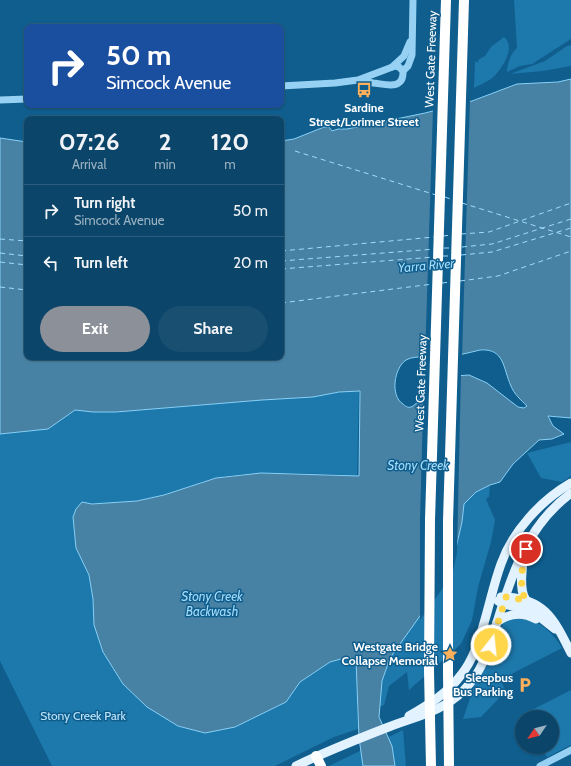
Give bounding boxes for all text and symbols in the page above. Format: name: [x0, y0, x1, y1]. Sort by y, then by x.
street label: West Gate Freeway: [421, 10, 440, 108]
text: 50 m: [106, 38, 171, 72]
icon: right: [40, 40, 92, 92]
text: Simcock Avenue: [106, 72, 231, 94]
bus stop icon: Sardine Street/Lorimer Street: [355, 81, 373, 99]
place label: Sardine Street/Lorimer Street: [309, 100, 419, 129]
text: 07:26: [59, 127, 120, 156]
text: 2: [159, 127, 171, 156]
text: 120: [211, 127, 249, 156]
text: Arrival: [72, 156, 106, 172]
text: min: [154, 156, 176, 172]
text: m: [224, 156, 236, 172]
text: Turn right: [74, 194, 135, 212]
icon: right: [40, 200, 62, 222]
text: 50 m: [233, 202, 268, 220]
text: Simcock Avenue: [74, 212, 165, 228]
icon: left: [40, 252, 62, 274]
text: Turn left: [74, 254, 128, 272]
text: 20 m: [233, 254, 268, 272]
water label: Yarra River: [397, 254, 456, 275]
button: Exit: [40, 306, 150, 352]
button: Share: [158, 306, 268, 352]
street label: West Gate Freeway: [411, 334, 430, 432]
water label: Stony Creek: [387, 457, 449, 473]
pin: [509, 532, 543, 566]
icon: arrive: [515, 538, 537, 560]
water label: Stony Creek Backwash: [181, 588, 243, 619]
position arrow: [470, 624, 512, 666]
place label: Westgate Bridge Collapse Memorial: [342, 639, 438, 668]
place icon: Westgate Bridge Collapse Memorial: [441, 645, 459, 663]
place label: Sleepbus Bus Parking: [453, 670, 513, 699]
parking icon: Sleepbus Bus Parking: [516, 676, 534, 694]
park label: Stony Creek Park: [40, 708, 126, 723]
north arrow: [515, 710, 559, 754]
map controls: [515, 710, 559, 754]

